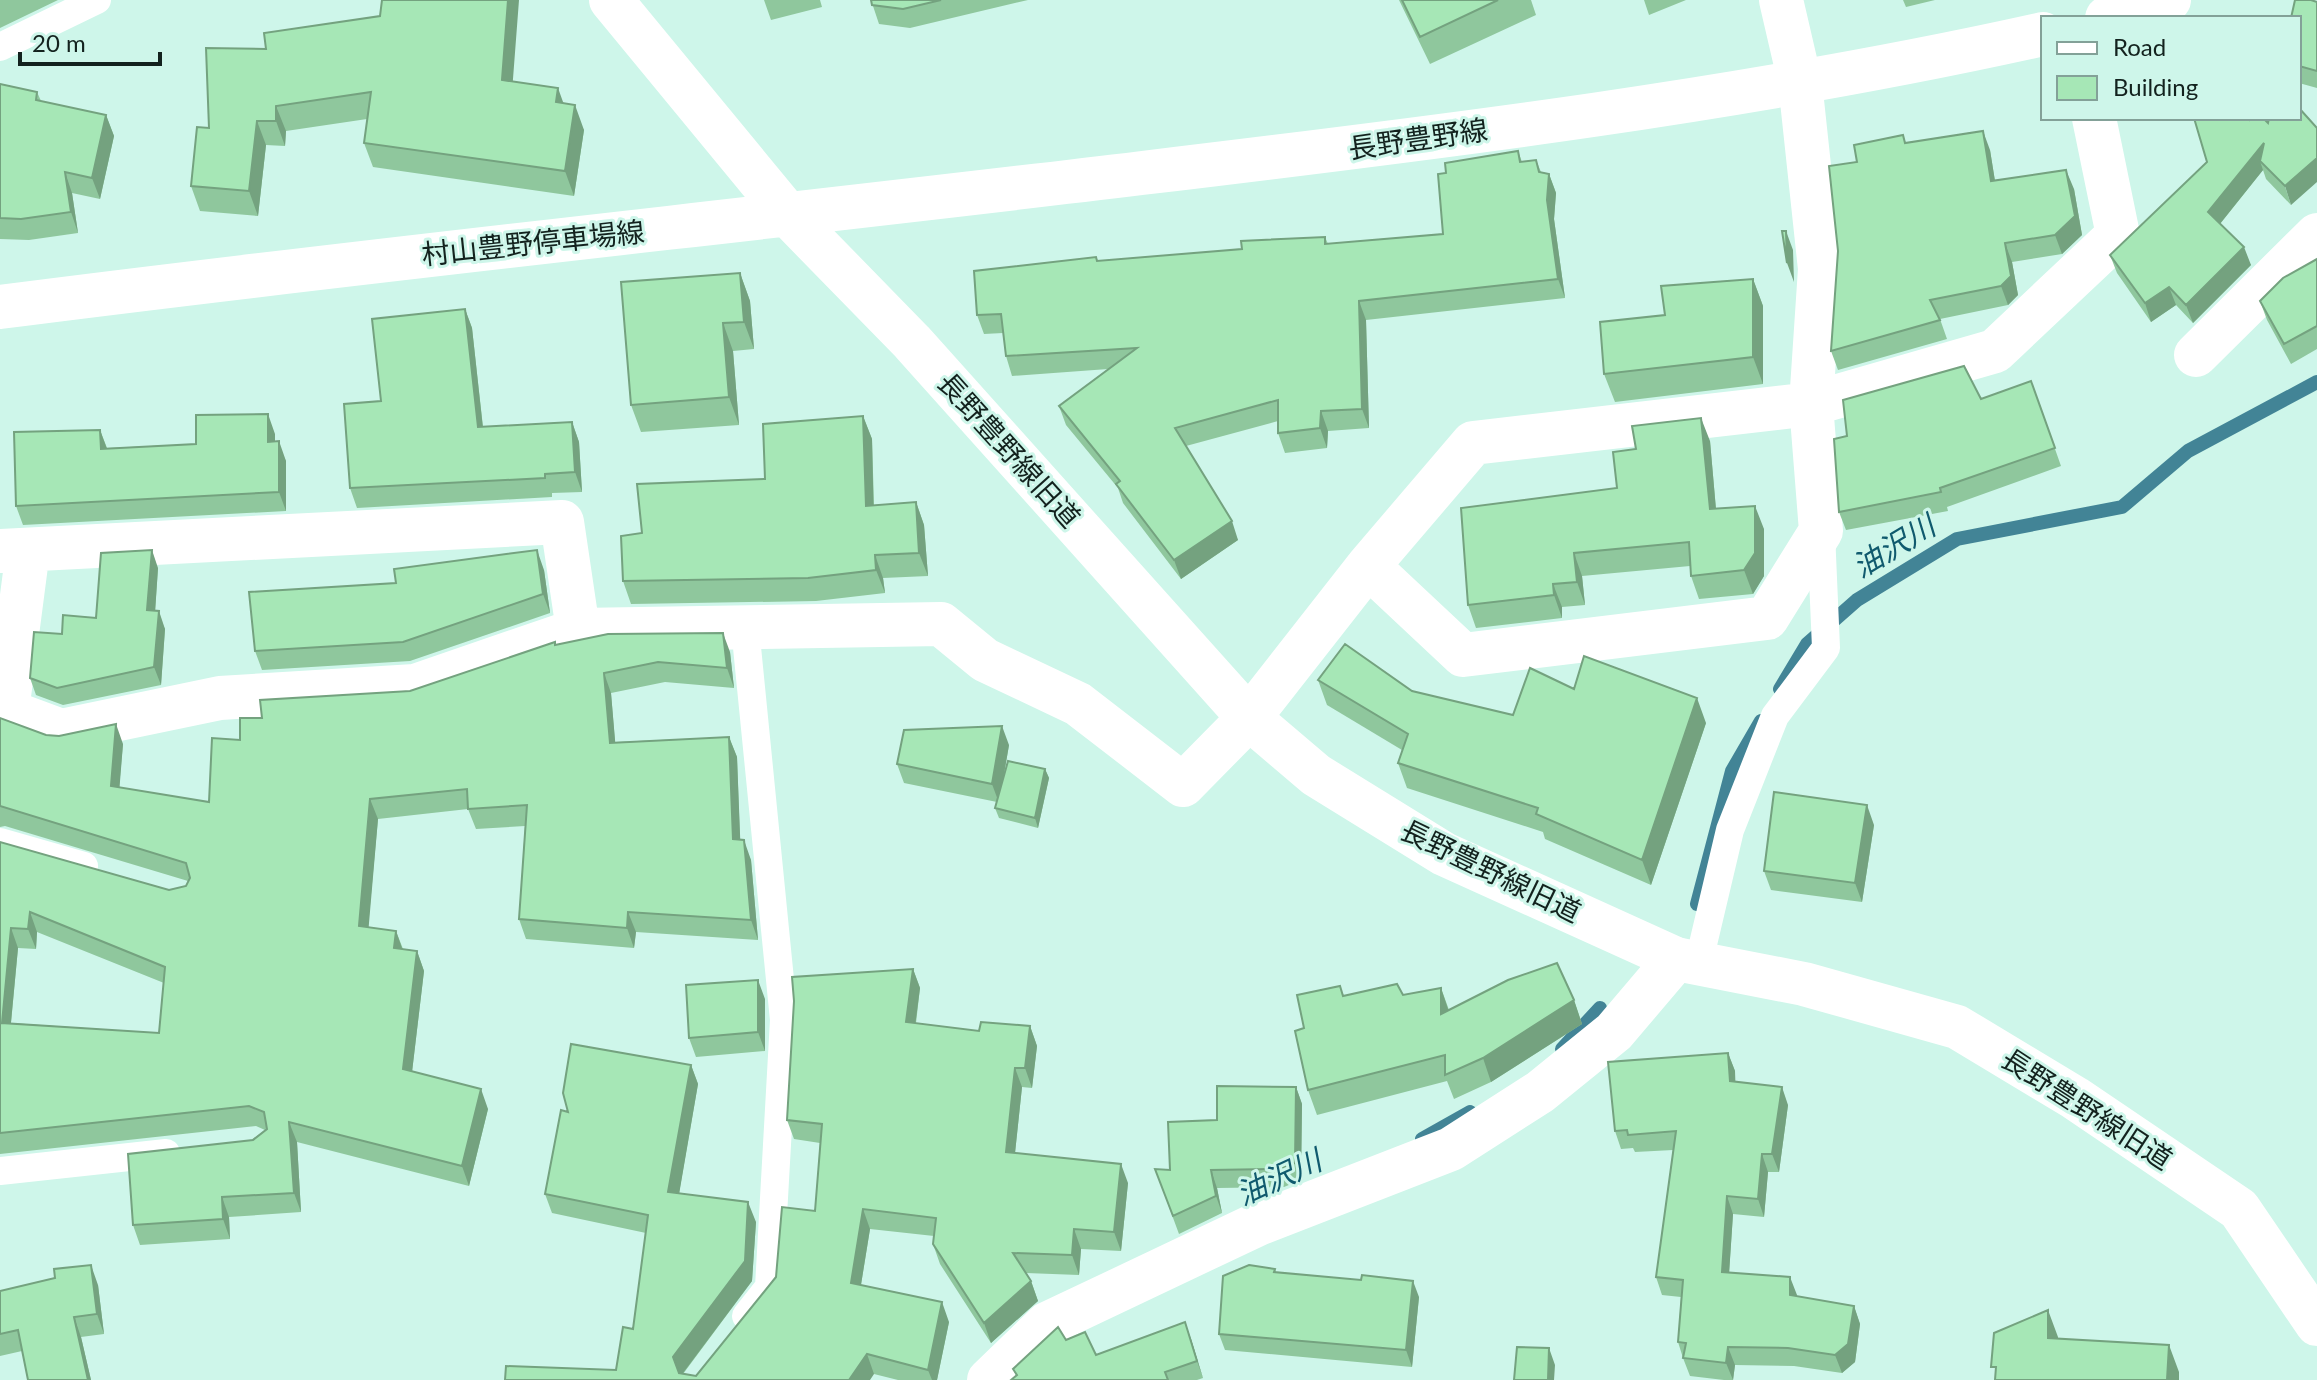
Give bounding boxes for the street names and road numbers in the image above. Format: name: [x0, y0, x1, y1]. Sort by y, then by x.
street label: 長野豊野線: [1346, 111, 1490, 165]
street label: 村山豊野停車場線: [420, 213, 646, 271]
street label: 長野豊野線旧道: [932, 365, 1088, 534]
street label: 長野豊野線旧道: [1396, 812, 1587, 928]
street label: 長野豊野線旧道: [1996, 1041, 2179, 1176]

